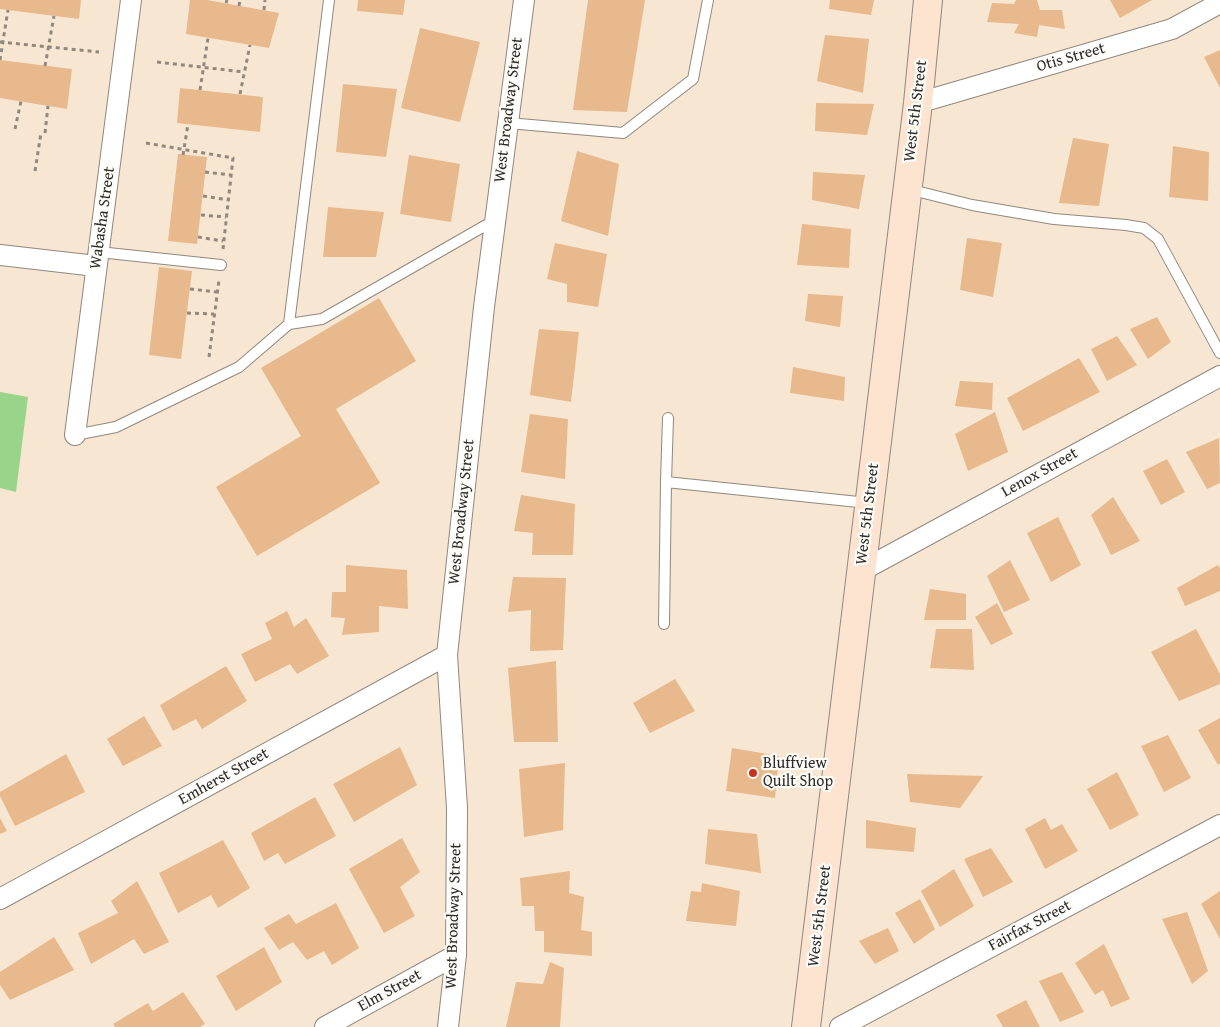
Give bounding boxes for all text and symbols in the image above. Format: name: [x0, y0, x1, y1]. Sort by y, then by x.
street label: West Broadway Street: [491, 36, 527, 184]
street label: Otis Street: [1035, 39, 1107, 77]
street label: West 5th Street: [900, 59, 932, 163]
street label: Wabasha Street: [86, 166, 120, 270]
street label: West Broadway Street: [445, 438, 479, 586]
street label: Lenox Street: [998, 444, 1082, 502]
street label: West 5th Street: [852, 462, 884, 566]
street label: Emherst Street: [176, 744, 272, 810]
place label: Bluffview Quilt Shop: [763, 754, 833, 792]
marker: Bluffview Quilt Shop: [747, 767, 759, 779]
street label: West Broadway Street: [442, 843, 466, 989]
street label: West 5th Street: [804, 864, 836, 968]
street label: Fairfax Street: [985, 896, 1075, 956]
street label: Elm Street: [355, 966, 425, 1016]

